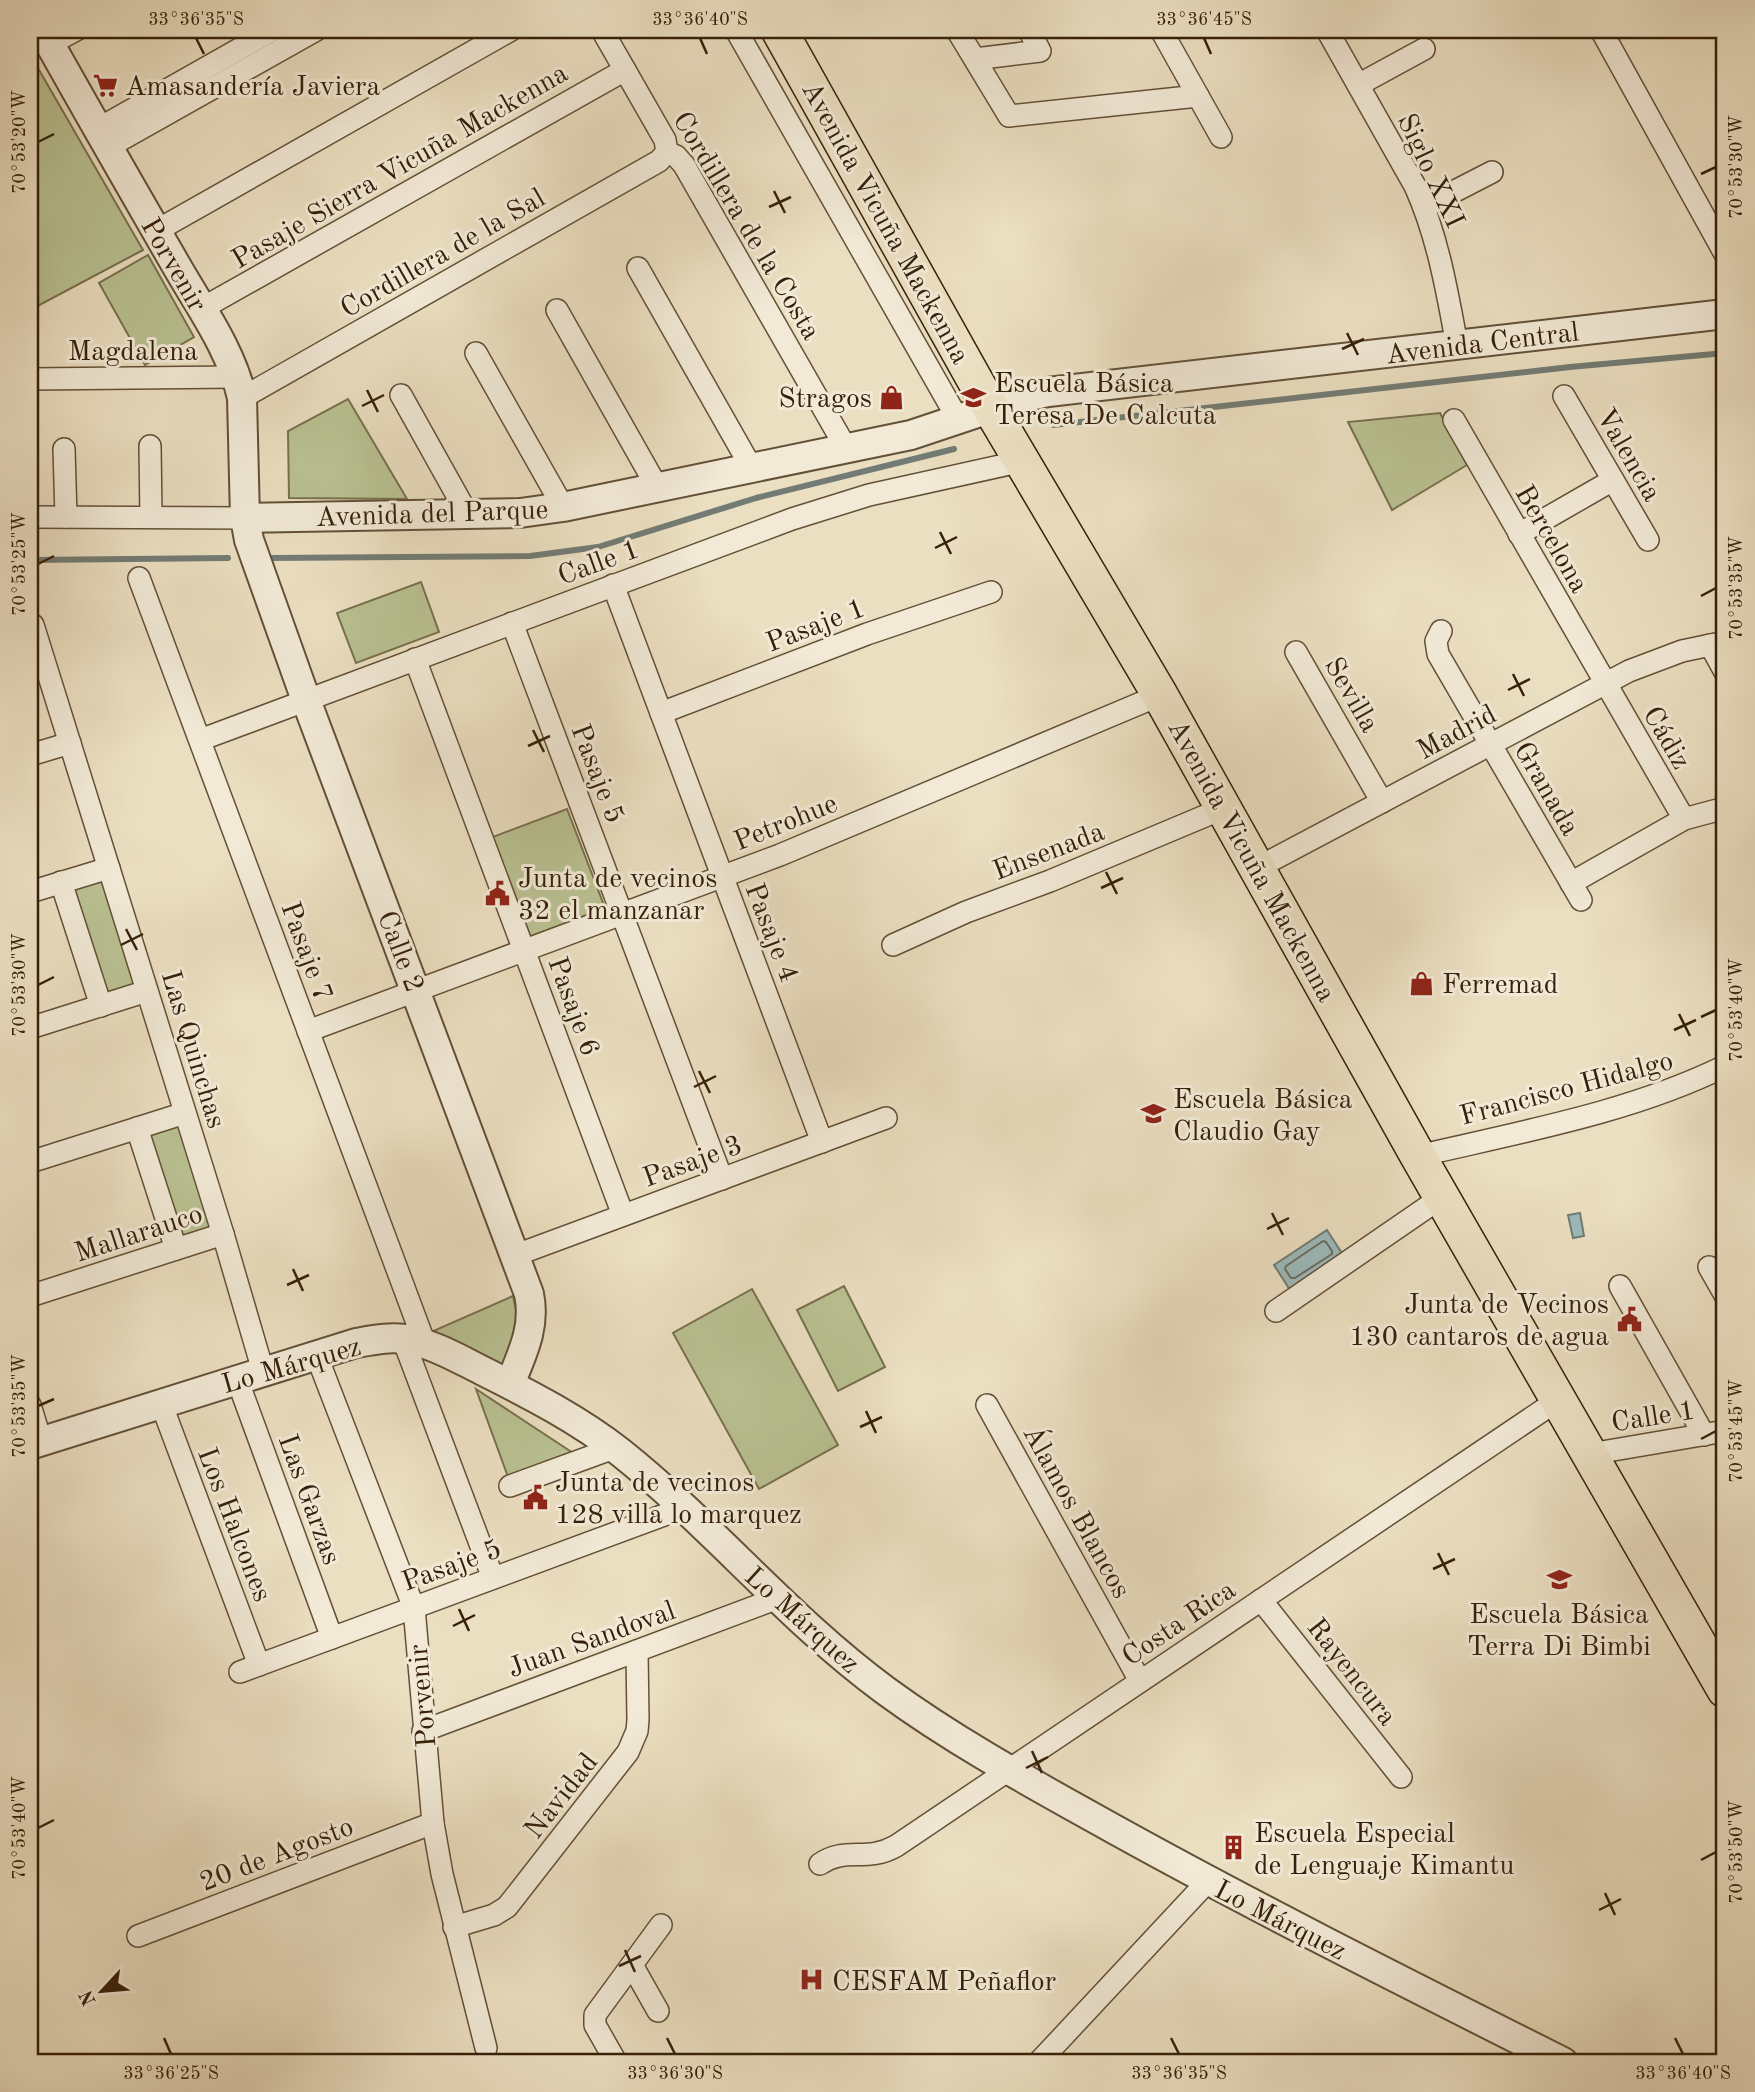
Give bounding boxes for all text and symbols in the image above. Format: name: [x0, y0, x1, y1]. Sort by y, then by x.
text: 33°36'35"S: [148, 11, 244, 29]
text: 33°36'40"S: [652, 11, 748, 29]
text: 33°36'45"S: [1156, 11, 1252, 29]
street label: Pasaje Sierra Vicuña Mackenna: [228, 60, 573, 275]
supermarket icon: Amasandería Javiera: [91, 71, 119, 99]
place label: Amasandería Javiera: [125, 74, 381, 102]
street label: Avenida Vicuña Mackenna: [795, 78, 974, 369]
text: 70°53'20"W: [11, 90, 29, 194]
street label: Cordillera de la Costa: [666, 108, 825, 346]
street label: Siglo XXI: [1391, 110, 1468, 233]
text: 70°53'30"W: [1728, 115, 1746, 219]
street label: Cordillera de la Sal: [337, 185, 550, 324]
street label: Porvenir: [134, 214, 210, 317]
street label: Avenida Central: [1384, 319, 1581, 371]
street label: Magdalena: [68, 339, 198, 367]
place label: Escuela Básica Teresa De Calcuta: [994, 371, 1217, 431]
shop icon: Stragos: [878, 383, 906, 411]
school or university icon: Escuela Básica Teresa De Calcuta: [960, 384, 988, 412]
place label: Stragos: [778, 386, 872, 414]
street label: Valencia: [1590, 404, 1665, 507]
street label: Bercelona: [1508, 481, 1592, 598]
street label: Avenida del Parque: [315, 497, 549, 533]
text: 70°53'25"W: [11, 512, 29, 616]
street label: Calle 1: [554, 536, 644, 591]
text: 70°53'35"W: [1728, 536, 1746, 640]
street label: Pasaje 1: [763, 595, 869, 658]
street label: Sevilla: [1318, 653, 1383, 738]
street label: Madrid: [1413, 701, 1502, 766]
street label: Cádiz: [1637, 702, 1694, 775]
street label: Avenida Vicuña Mackenna: [1161, 716, 1340, 1007]
street label: Pasaje 5: [565, 721, 628, 827]
street label: Granada: [1508, 738, 1583, 841]
street label: Petrohue: [730, 790, 842, 857]
street label: Ensenada: [990, 819, 1109, 887]
place label: Junta de vecinos 32 el manzanar: [518, 866, 717, 926]
public building icon: Junta de vecinos 32 el manzanar: [484, 879, 512, 907]
street label: Pasaje 4: [739, 880, 802, 986]
street label: Pasaje 7: [274, 899, 336, 1005]
street label: Calle 2: [371, 908, 427, 997]
text: 70°53'30"W: [11, 933, 29, 1037]
street label: Pasaje 6: [541, 954, 603, 1060]
text: 70°53'40"W: [1728, 958, 1746, 1062]
street label: Las Quinchas: [155, 968, 229, 1132]
shop icon: Ferremad: [1408, 969, 1436, 997]
place label: Ferremad: [1442, 972, 1558, 1000]
street label: Francisco Hidalgo: [1457, 1048, 1677, 1132]
place label: Escuela Básica Claudio Gay: [1173, 1087, 1353, 1147]
school or university icon: Escuela Básica Claudio Gay: [1139, 1100, 1167, 1128]
street label: Pasaje 3: [640, 1132, 746, 1194]
street label: Mallarauco: [72, 1201, 206, 1269]
place label: Junta de Vecinos 130 cantaros de agua: [1349, 1292, 1609, 1352]
public building icon: Junta de Vecinos 130 cantaros de agua: [1615, 1305, 1643, 1333]
street label: Lo Márquez: [219, 1334, 365, 1400]
text: 70°53'35"W: [11, 1354, 29, 1458]
text: 70°53'45"W: [1728, 1379, 1746, 1483]
street label: Calle 1: [1609, 1398, 1697, 1438]
street label: Álamos Blancos: [1016, 1419, 1139, 1604]
street label: Las Garzas: [272, 1431, 345, 1569]
street label: Los Halcones: [191, 1444, 275, 1606]
place label: Junta de vecinos 128 villa lo marquez: [555, 1470, 802, 1530]
public building icon: Junta de vecinos 128 villa lo marquez: [521, 1483, 549, 1511]
street label: Pasaje 5: [399, 1536, 505, 1598]
street label: Lo Márquez: [738, 1563, 864, 1680]
school or university icon: Escuela Básica Terra Di Bimbi: [1545, 1565, 1573, 1593]
street label: Costa Rica: [1118, 1576, 1241, 1672]
street label: Juan Sandoval: [505, 1598, 679, 1684]
place label: Escuela Básica Terra Di Bimbi: [1467, 1602, 1651, 1662]
street label: Rayencura: [1300, 1614, 1401, 1732]
street label: Porvenir: [406, 1643, 442, 1749]
street label: Navidad: [521, 1749, 604, 1845]
text: 70°53'40"W: [11, 1776, 29, 1880]
text: 70°53'50"W: [1728, 1800, 1746, 1904]
street label: 20 de Agosto: [196, 1814, 358, 1898]
place label: Escuela Especial de Lenguaje Kimantu: [1254, 1821, 1514, 1881]
building icon: Escuela Especial de Lenguaje Kimantu: [1220, 1834, 1248, 1862]
street label: Lo Márquez: [1209, 1877, 1350, 1967]
north arrow: [66, 1955, 136, 2025]
hospital icon: CESFAM Peñaflor: [798, 1966, 826, 1994]
place label: CESFAM Peñaflor: [832, 1969, 1056, 1997]
text: N: [77, 1986, 101, 2008]
text: 33°36'25"S: [123, 2065, 219, 2083]
text: 33°36'30"S: [627, 2065, 723, 2083]
text: 33°36'35"S: [1131, 2065, 1227, 2083]
text: 33°36'40"S: [1635, 2065, 1731, 2083]

